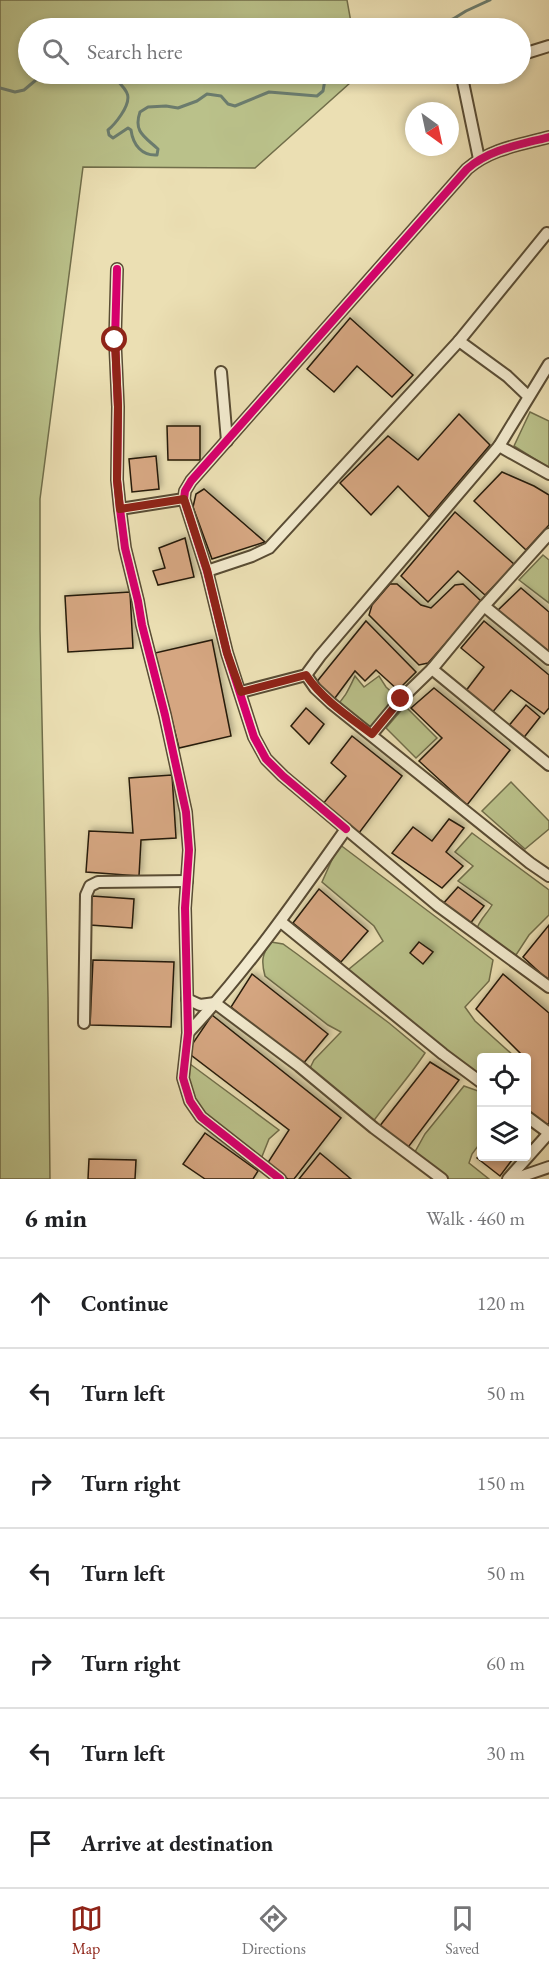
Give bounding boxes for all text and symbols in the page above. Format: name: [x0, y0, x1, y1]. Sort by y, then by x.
search box: [18, 18, 531, 84]
icon: search: [39, 35, 72, 68]
text: Search here: [87, 37, 182, 66]
north arrow: [405, 102, 459, 156]
route start: [101, 326, 127, 352]
route end: [387, 685, 413, 711]
map controls: [477, 1053, 531, 1161]
button: locate: [477, 1053, 531, 1107]
button: layers: [477, 1107, 531, 1161]
text: 6 min: [24, 1201, 87, 1235]
text: Walk · 460 m: [426, 1205, 525, 1231]
icon: ahead: [24, 1287, 57, 1320]
text: Continue: [81, 1289, 168, 1318]
text: 120 m: [477, 1290, 525, 1316]
icon: left: [24, 1377, 57, 1410]
text: Turn left: [81, 1379, 165, 1408]
text: 50 m: [486, 1380, 525, 1406]
icon: right: [24, 1467, 57, 1500]
text: Turn right: [81, 1469, 180, 1498]
text: 150 m: [477, 1470, 525, 1496]
icon: left: [24, 1557, 57, 1590]
text: Turn left: [81, 1559, 165, 1588]
text: 50 m: [486, 1560, 525, 1586]
icon: right: [24, 1647, 57, 1680]
text: Turn right: [81, 1649, 180, 1678]
text: 60 m: [486, 1650, 525, 1676]
icon: left: [24, 1737, 57, 1770]
text: Turn left: [81, 1739, 165, 1768]
text: 30 m: [486, 1740, 525, 1766]
icon: arrive: [24, 1827, 57, 1860]
text: Arrive at destination: [81, 1829, 273, 1858]
tab: Map: [70, 1902, 103, 1959]
tab: Directions: [242, 1902, 306, 1959]
tab: Saved: [445, 1902, 479, 1959]

